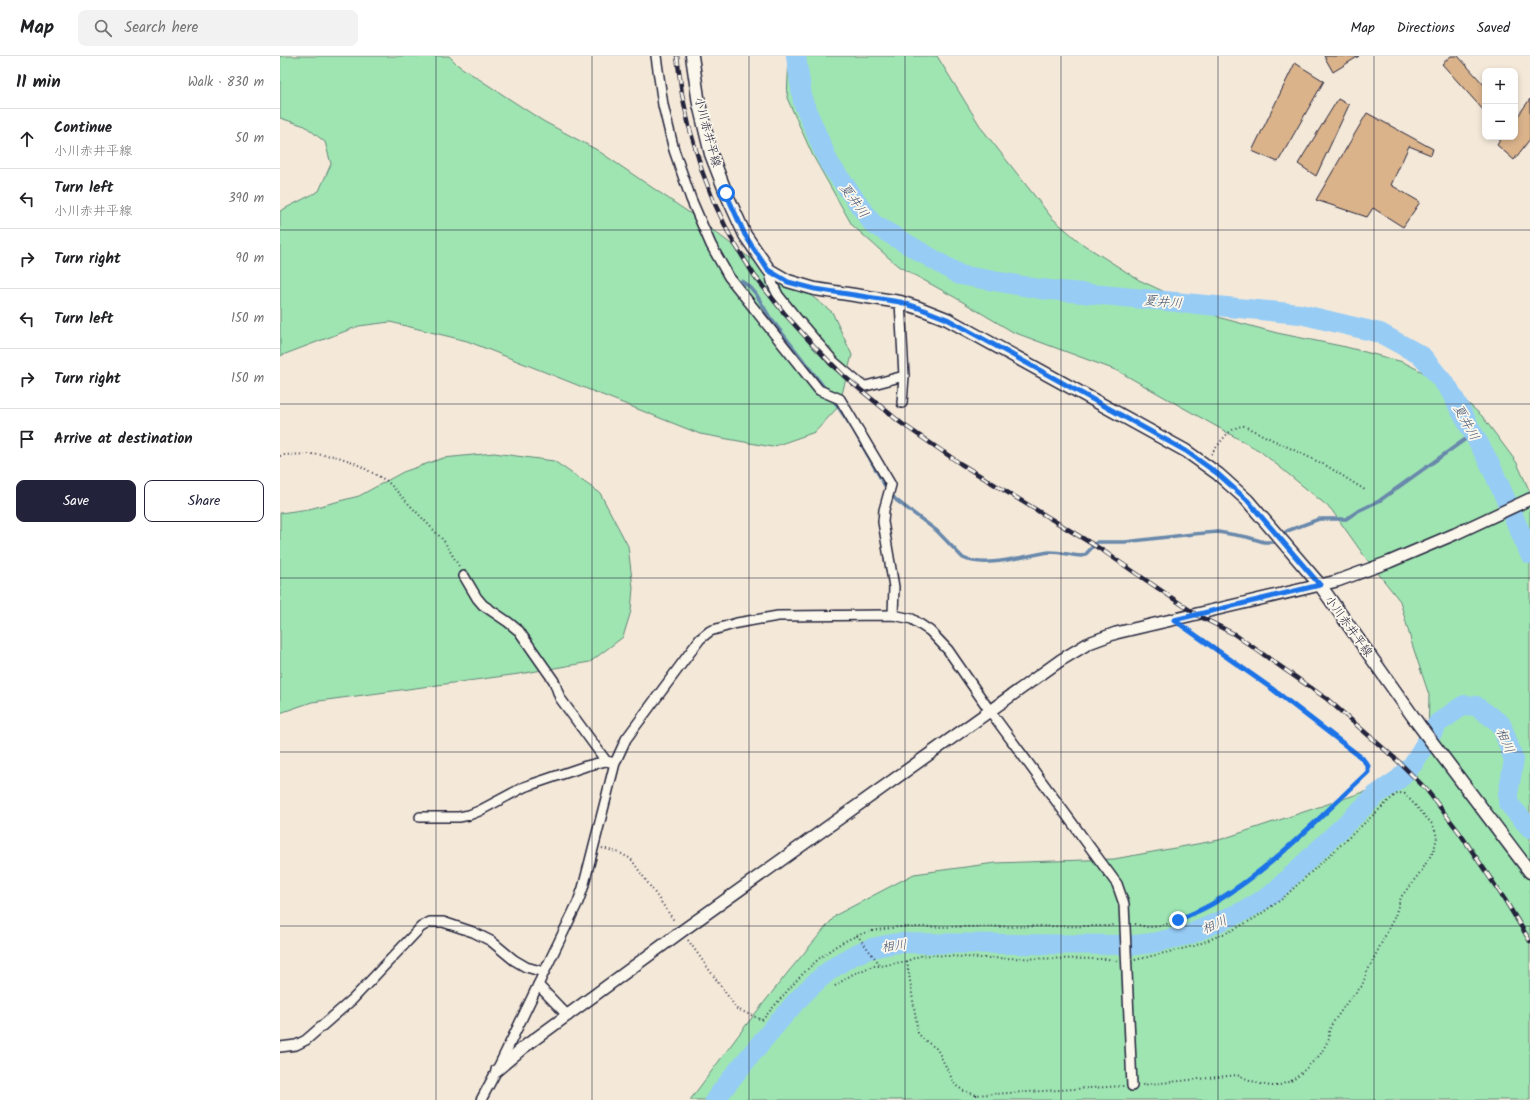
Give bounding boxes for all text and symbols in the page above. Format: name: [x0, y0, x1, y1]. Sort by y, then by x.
search box: [78, 10, 358, 46]
text: Map: [20, 13, 54, 43]
text: Search here: [124, 16, 198, 40]
icon: search: [92, 17, 114, 39]
text: Map: [1350, 17, 1375, 39]
text: Directions: [1397, 17, 1455, 39]
text: Saved: [1477, 17, 1510, 39]
map controls: [1482, 68, 1518, 140]
button: +: [1482, 68, 1518, 104]
text: 11 min: [16, 69, 61, 96]
text: Walk · 830 m: [188, 72, 264, 93]
street label: 小川赤井平線: [689, 95, 726, 169]
button: −: [1482, 104, 1518, 140]
text: Continue: [54, 116, 112, 140]
icon: ahead: [16, 128, 38, 150]
text: 50 m: [235, 128, 264, 149]
text: 小川赤井平線: [54, 141, 132, 162]
text: Turn left: [54, 176, 114, 200]
water label: 夏井川: [834, 179, 874, 223]
route start: [717, 184, 735, 202]
icon: left: [16, 188, 38, 210]
text: 390 m: [228, 188, 264, 209]
text: 小川赤井平線: [54, 201, 132, 222]
text: Turn right: [54, 247, 121, 271]
icon: right: [16, 248, 38, 270]
text: 90 m: [236, 248, 264, 269]
water label: 夏井川: [1143, 290, 1183, 315]
text: Turn left: [54, 307, 114, 331]
icon: left: [16, 308, 38, 330]
text: 150 m: [231, 308, 264, 329]
text: Turn right: [54, 367, 121, 391]
icon: right: [16, 368, 38, 390]
text: 150 m: [231, 368, 264, 389]
water label: 夏井川: [1447, 401, 1484, 445]
text: Arrive at destination: [54, 427, 193, 451]
icon: arrive: [16, 428, 38, 450]
button: Save: [16, 480, 136, 522]
button: Share: [144, 480, 264, 522]
street label: 小川赤井平線: [1320, 592, 1377, 661]
water label: 相川: [1490, 725, 1519, 757]
route end: [1169, 911, 1187, 929]
water label: 相川: [1199, 911, 1231, 940]
water label: 相川: [880, 934, 908, 958]

